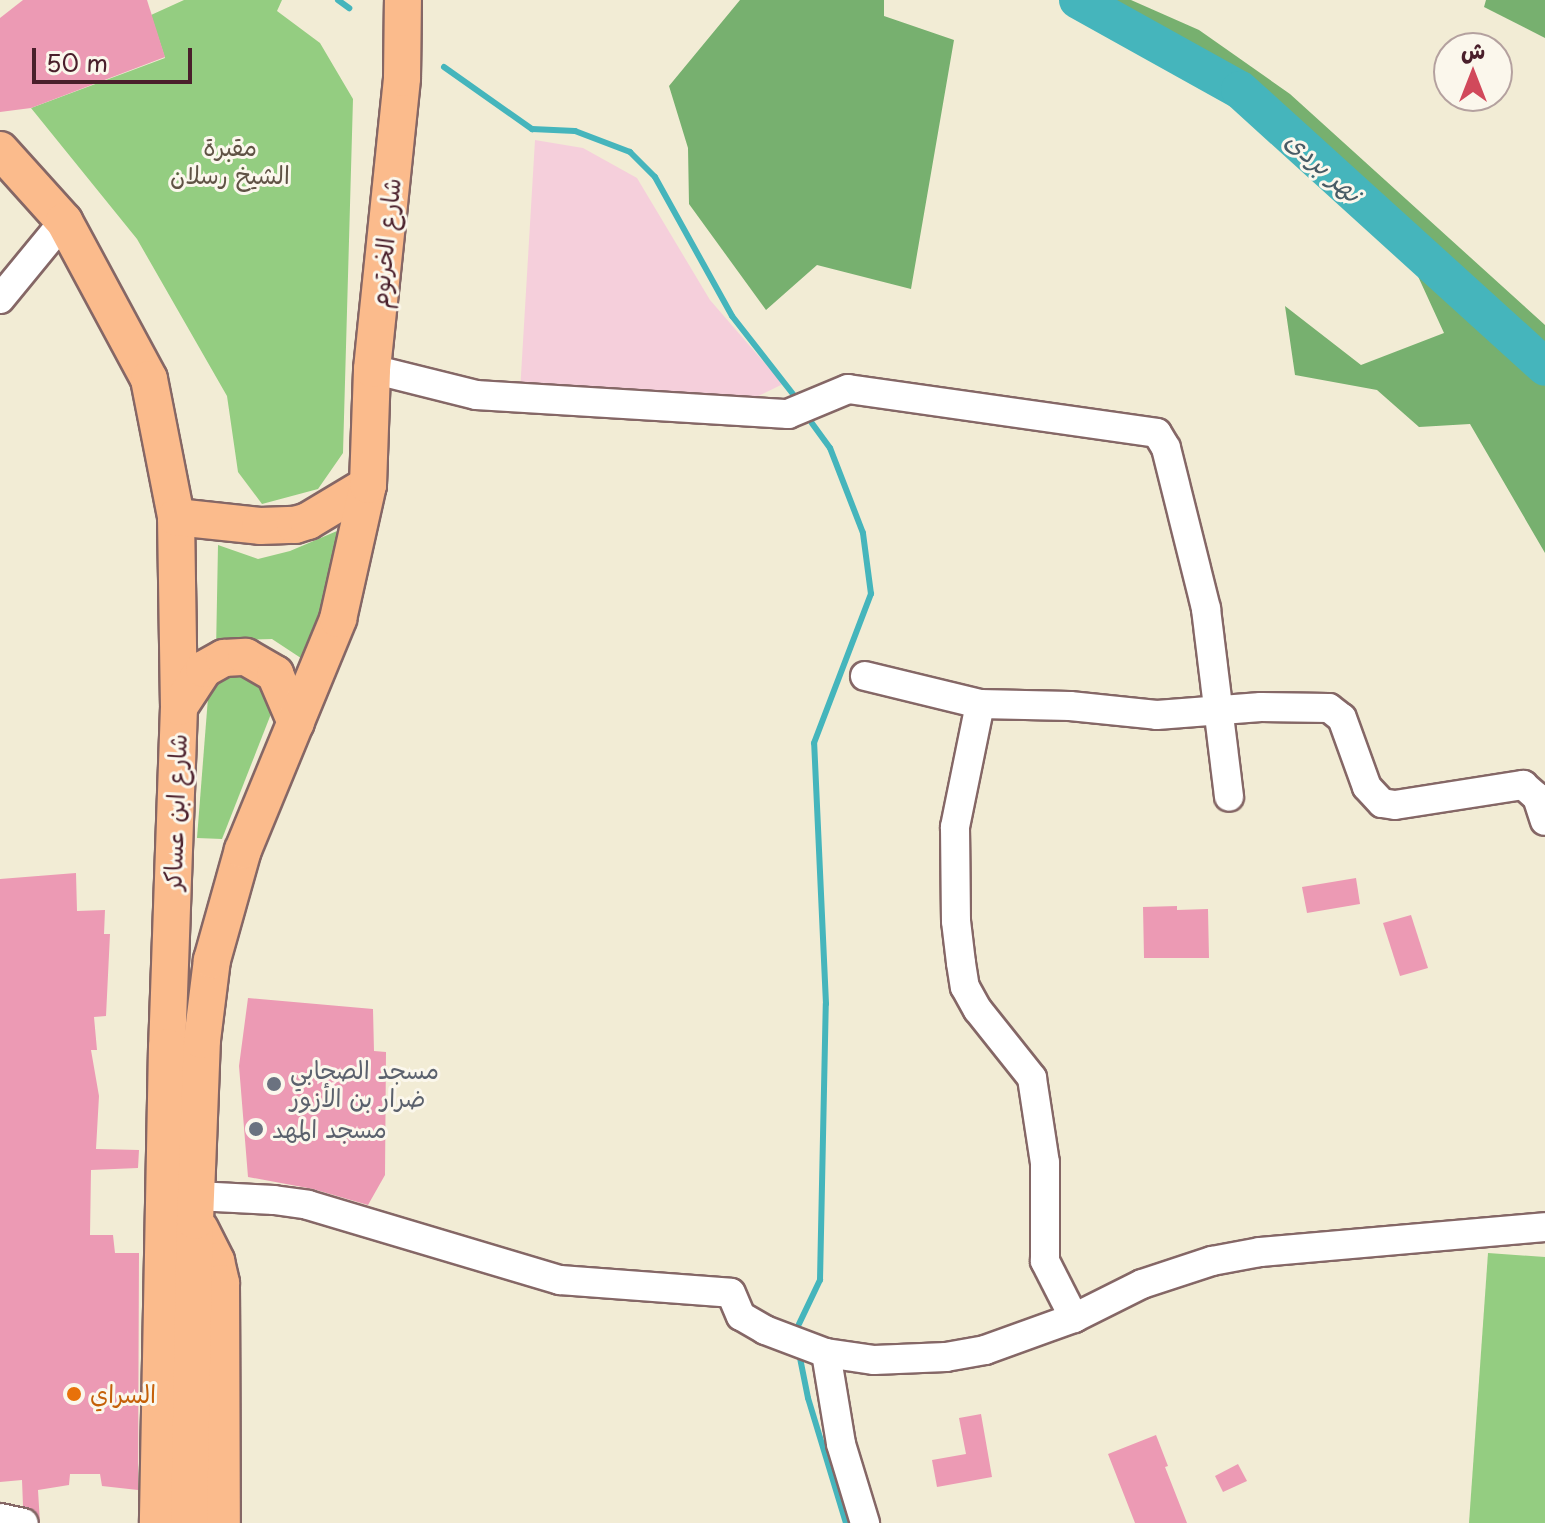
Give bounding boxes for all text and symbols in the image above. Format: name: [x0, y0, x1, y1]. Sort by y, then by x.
scale bar: [36, 32, 196, 82]
north arrow: [1433, 32, 1513, 112]
text: ش: [1461, 33, 1485, 66]
text: 50 m: [46, 44, 108, 80]
water label: نهر بردى: [1280, 124, 1368, 208]
park label: مقبرة الشيخ رسلان: [170, 133, 290, 189]
street label: شارع الخرتوم: [364, 177, 406, 309]
street label: شارع ابن عساكر: [158, 733, 192, 891]
place label: مسجد الصحابي ضرار بن الأزور: [290, 1056, 439, 1112]
marker: مسجد الصحابي ضرار بن الأزور: [265, 1075, 283, 1093]
place label: مسجد المهد: [272, 1115, 387, 1143]
marker: مسجد المهد: [247, 1120, 265, 1138]
place label: السراي: [90, 1380, 156, 1408]
marker: السراي: [65, 1385, 83, 1403]

